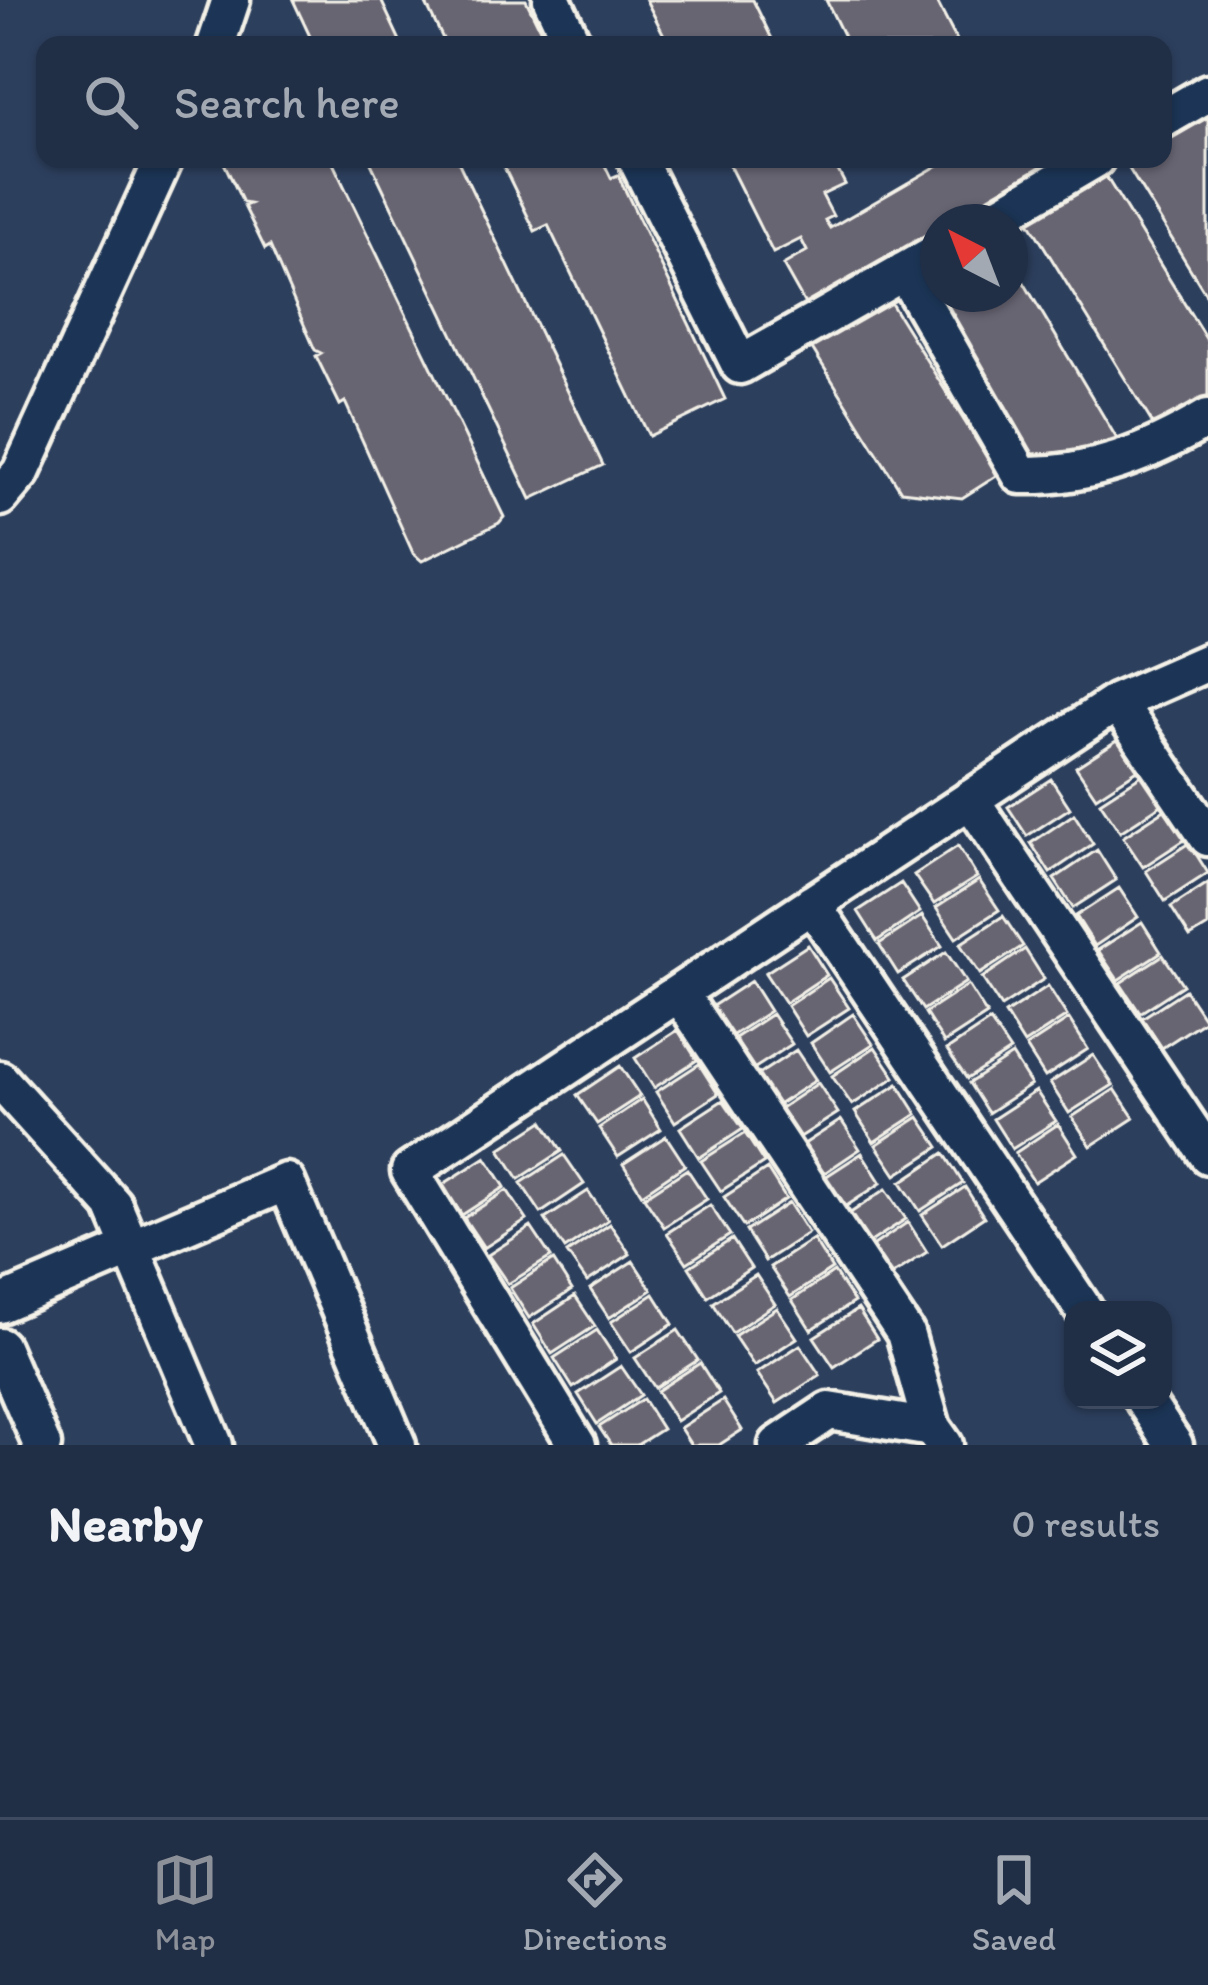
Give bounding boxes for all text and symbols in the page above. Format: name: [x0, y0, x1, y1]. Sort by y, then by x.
search box: [36, 36, 1172, 168]
icon: search: [78, 69, 144, 135]
text: Search here: [174, 75, 400, 129]
north arrow: [920, 204, 1028, 312]
map controls: [1064, 1301, 1172, 1409]
button: layers: [1064, 1301, 1172, 1409]
text: Nearby: [48, 1493, 203, 1554]
text: 0 results: [1011, 1500, 1160, 1547]
tab: Map: [152, 1847, 218, 1958]
tab: Directions: [522, 1847, 667, 1958]
tab: Saved: [972, 1847, 1056, 1958]

